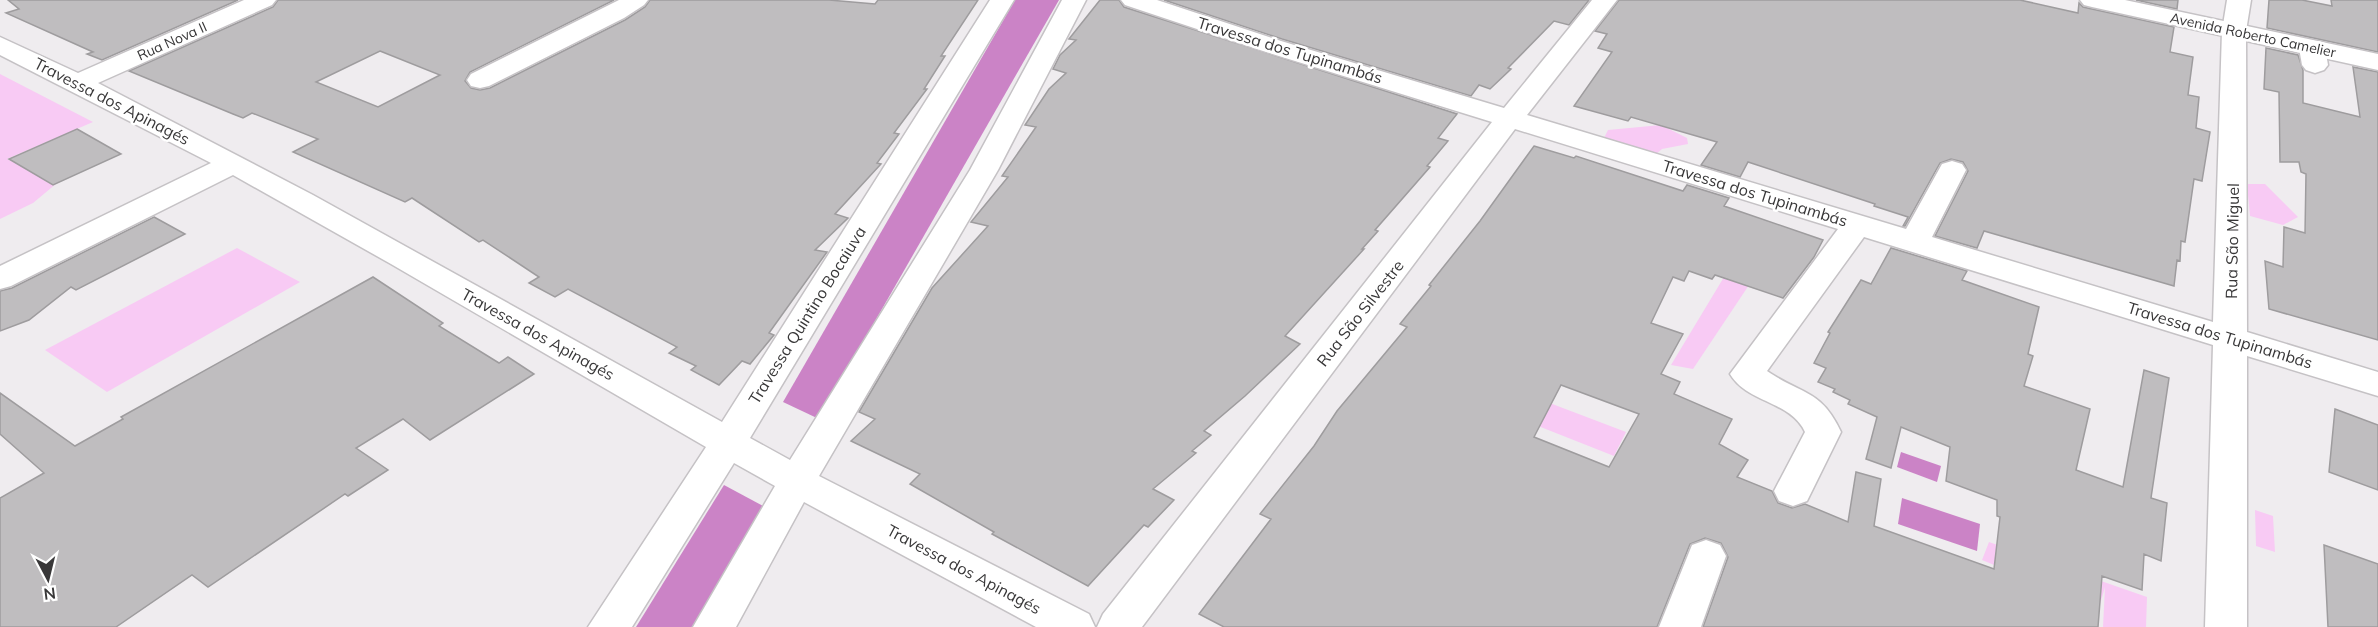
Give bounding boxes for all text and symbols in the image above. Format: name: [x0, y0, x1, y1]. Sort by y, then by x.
street label: Avenida Roberto Camelier: [2168, 9, 2339, 62]
street label: Travessa dos Tupinambás: [1195, 12, 1385, 88]
street label: Rua Nova II: [134, 18, 210, 64]
street label: Travessa dos Apinagés: [31, 53, 193, 149]
street label: Travessa dos Tupinambás: [1660, 155, 1850, 231]
street label: Rua São Miguel: [2221, 183, 2243, 299]
street label: Travessa Quintino Bocaiuva: [744, 222, 870, 408]
street label: Rua São Silvestre: [1312, 256, 1408, 370]
street label: Travessa dos Apinagés: [458, 284, 618, 384]
street label: Travessa dos Tupinambás: [2125, 297, 2315, 373]
street label: Travessa dos Apinagés: [884, 520, 1045, 618]
north arrow: [18, 549, 78, 609]
text: N: [43, 583, 57, 605]

